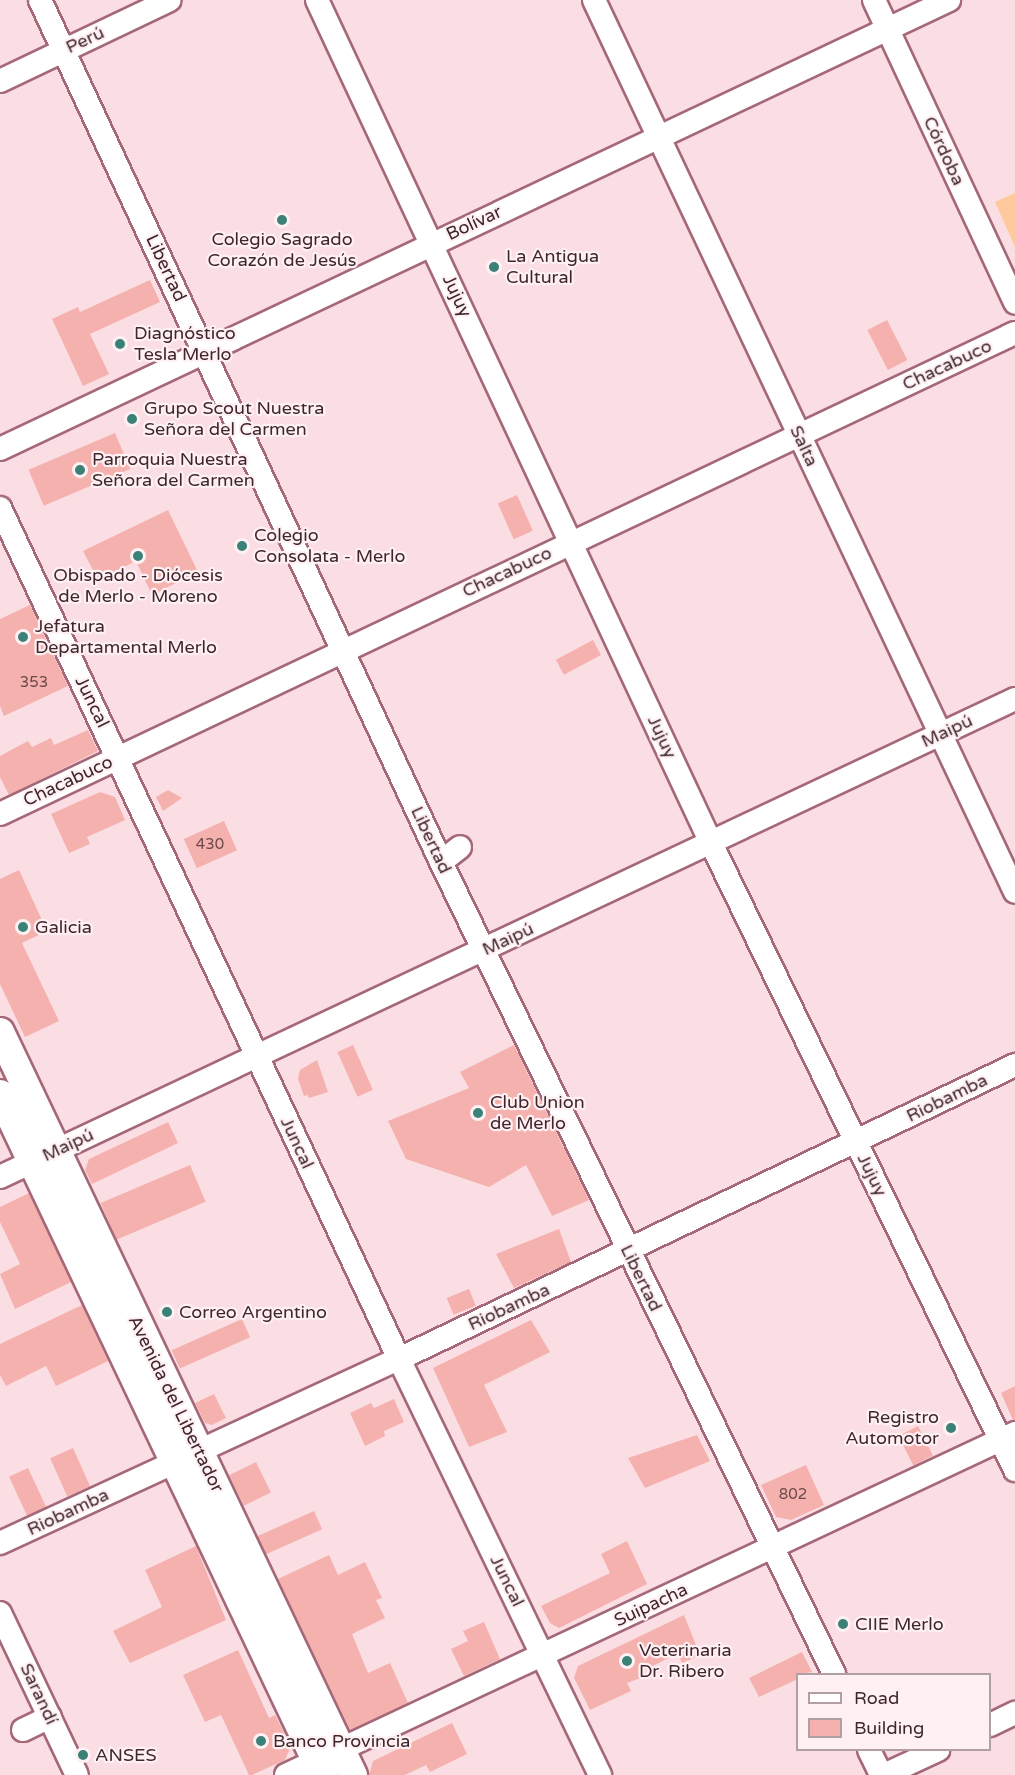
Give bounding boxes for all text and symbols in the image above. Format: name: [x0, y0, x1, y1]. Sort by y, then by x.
street label: Perú: [62, 22, 108, 58]
street label: Córdoba: [919, 113, 969, 189]
street label: Bolívar: [443, 201, 505, 245]
marker: Colegio Sagrado Corazón de Jesús: [275, 213, 289, 227]
place label: Colegio Sagrado Corazón de Jesús: [208, 229, 356, 272]
street label: Libertad: [141, 231, 191, 305]
place label: La Antigua Cultural: [506, 246, 599, 288]
marker: La Antigua Cultural: [487, 260, 501, 274]
street label: Jujuy: [438, 271, 476, 321]
place label: Diagnóstico Tesla Merlo: [134, 323, 236, 366]
marker: Diagnóstico Tesla Merlo: [111, 335, 129, 353]
street label: Chacabuco: [899, 335, 995, 395]
place label: Grupo Scout Nuestra Señora del Carmen: [144, 398, 324, 440]
marker: Grupo Scout Nuestra Señora del Carmen: [125, 412, 139, 426]
street label: Salta: [785, 422, 823, 470]
place label: Parroquia Nuestra Señora del Carmen: [92, 449, 255, 492]
marker: Parroquia Nuestra Señora del Carmen: [73, 463, 87, 477]
place label: Colegio Consolata - Merlo: [254, 525, 405, 568]
marker: Colegio Consolata - Merlo: [235, 539, 249, 553]
street label: Chacabuco: [459, 542, 555, 602]
marker: Obispado - Diócesis de Merlo - Moreno: [131, 549, 145, 563]
place label: Obispado - Diócesis de Merlo - Moreno: [53, 565, 223, 608]
place label: Jefatura Departamental Merlo: [35, 616, 217, 658]
marker: Jefatura Departamental Merlo: [16, 630, 30, 644]
street label: Juncal: [70, 673, 114, 731]
house number: 353: [20, 674, 48, 692]
street label: Maipú: [918, 710, 976, 752]
street label: Jujuy: [643, 712, 681, 762]
street label: Chacabuco: [20, 751, 116, 811]
street label: Libertad: [406, 803, 456, 877]
house number: 430: [196, 836, 224, 854]
place label: Galicia: [35, 916, 92, 938]
street label: Maipú: [479, 918, 537, 960]
marker: Galicia: [16, 920, 30, 934]
street label: Riobamba: [903, 1069, 991, 1127]
place label: Club Union de Merlo: [490, 1092, 585, 1134]
marker: Club Union de Merlo: [471, 1106, 485, 1120]
street label: Juncal: [276, 1114, 318, 1172]
street label: Maipú: [39, 1124, 97, 1166]
street label: Jujuy: [853, 1150, 891, 1200]
street label: Libertad: [616, 1241, 666, 1315]
street label: Riobamba: [465, 1279, 553, 1335]
place label: Correo Argentino: [179, 1301, 327, 1323]
marker: Correo Argentino: [160, 1305, 174, 1319]
street label: Avenida del Libertador: [124, 1312, 228, 1496]
place label: Registro Automotor: [845, 1407, 939, 1450]
marker: Registro Automotor: [944, 1421, 958, 1435]
street label: Riobamba: [24, 1484, 112, 1540]
house number: 802: [779, 1486, 807, 1504]
street label: Juncal: [485, 1552, 529, 1610]
street label: Suipacha: [611, 1579, 691, 1631]
place label: CIIE Merlo: [855, 1613, 944, 1635]
marker: CIIE Merlo: [836, 1617, 850, 1631]
place label: Veterinaria Dr. Ribero: [639, 1640, 732, 1682]
marker: Veterinaria Dr. Ribero: [620, 1654, 634, 1668]
street label: Sarandí: [15, 1660, 63, 1728]
legend: [796, 1673, 991, 1751]
text: Road: [854, 1687, 899, 1709]
text: Building: [854, 1717, 924, 1739]
place label: Banco Provincia: [273, 1730, 410, 1752]
marker: Banco Provincia: [254, 1734, 268, 1748]
place label: ANSES: [95, 1744, 157, 1766]
marker: ANSES: [76, 1748, 90, 1762]

